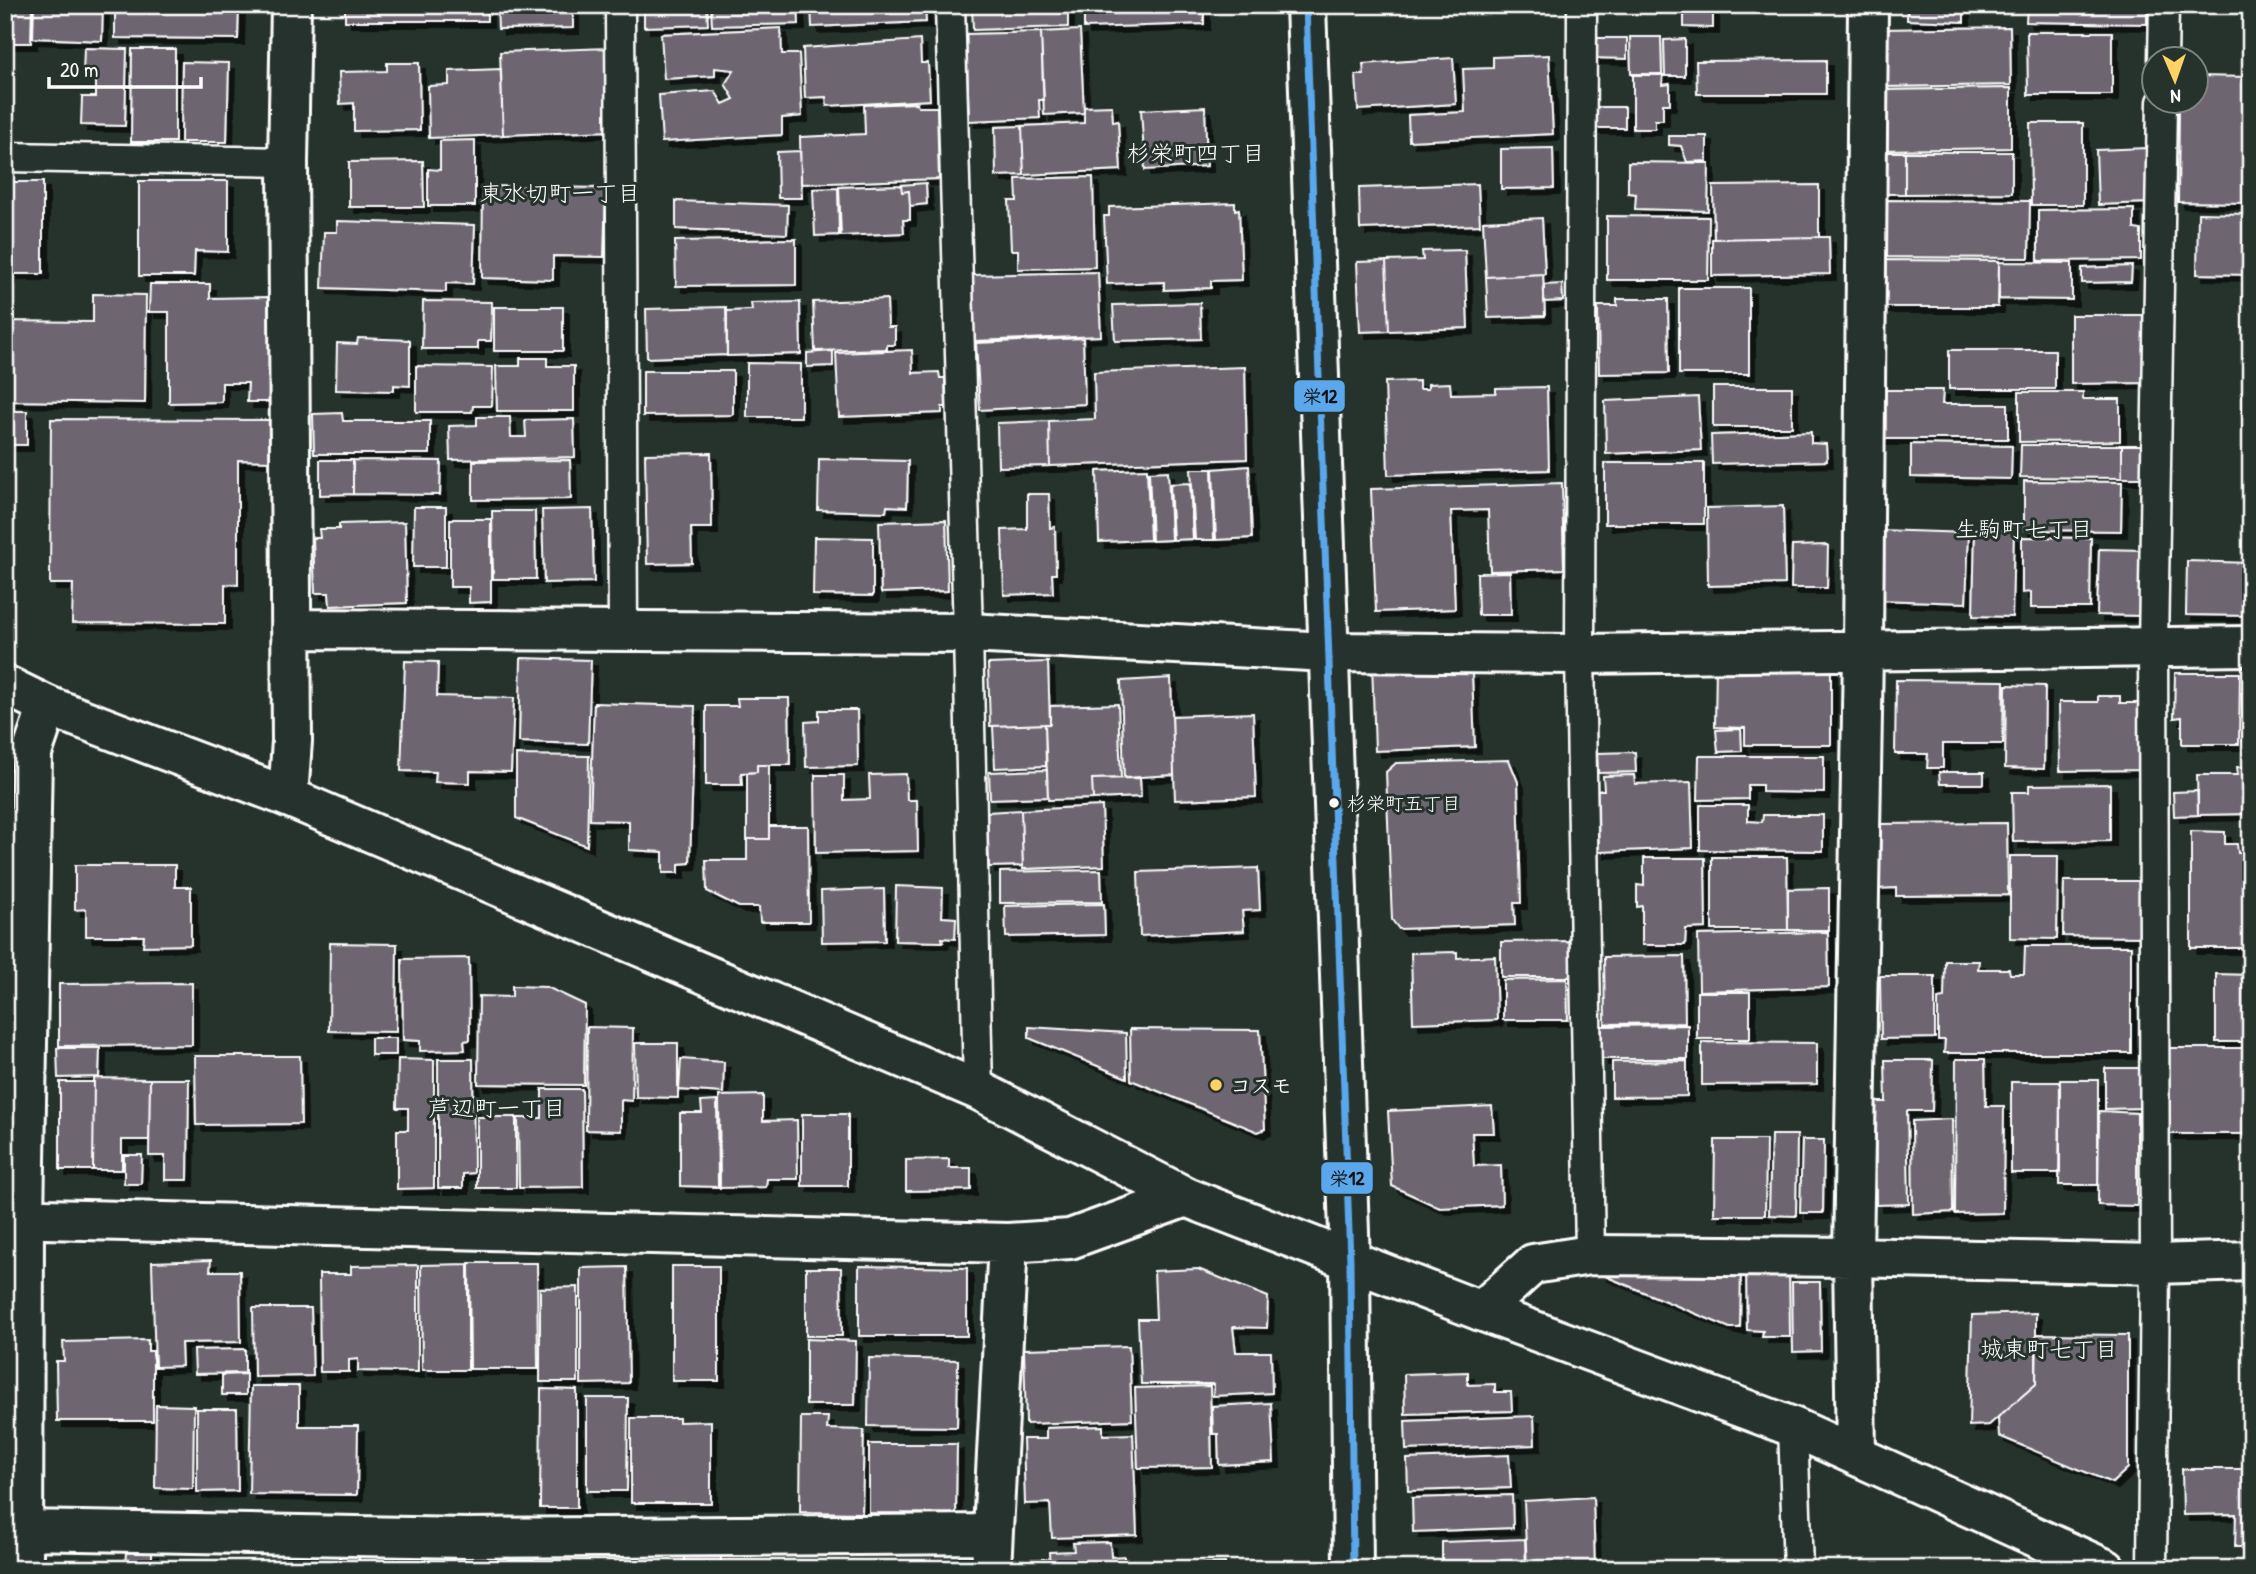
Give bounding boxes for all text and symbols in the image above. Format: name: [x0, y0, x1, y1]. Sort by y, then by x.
scale bar: [49, 46, 201, 90]
north arrow: [2140, 46, 2210, 116]
text: 20 m: [60, 55, 98, 84]
text: N: [2170, 84, 2181, 110]
district label: 杉栄町四丁目: [1127, 137, 1265, 168]
district label: 東水切町一丁目: [480, 177, 641, 208]
line badge: 栄12: [1293, 379, 1346, 413]
text: 栄12: [1303, 383, 1337, 409]
district label: 生駒町七丁目: [1955, 513, 2093, 544]
place label: 杉栄町五丁目: [1347, 790, 1461, 816]
marker: 杉栄町五丁目: [1327, 796, 1341, 810]
place label: コスモ: [1230, 1071, 1292, 1100]
marker: コスモ: [1208, 1077, 1224, 1093]
district label: 芦辺町一丁目: [428, 1092, 566, 1123]
line badge: 栄12: [1320, 1161, 1374, 1195]
text: 栄12: [1330, 1165, 1364, 1191]
district label: 城東町七丁目: [1980, 1333, 2118, 1364]

